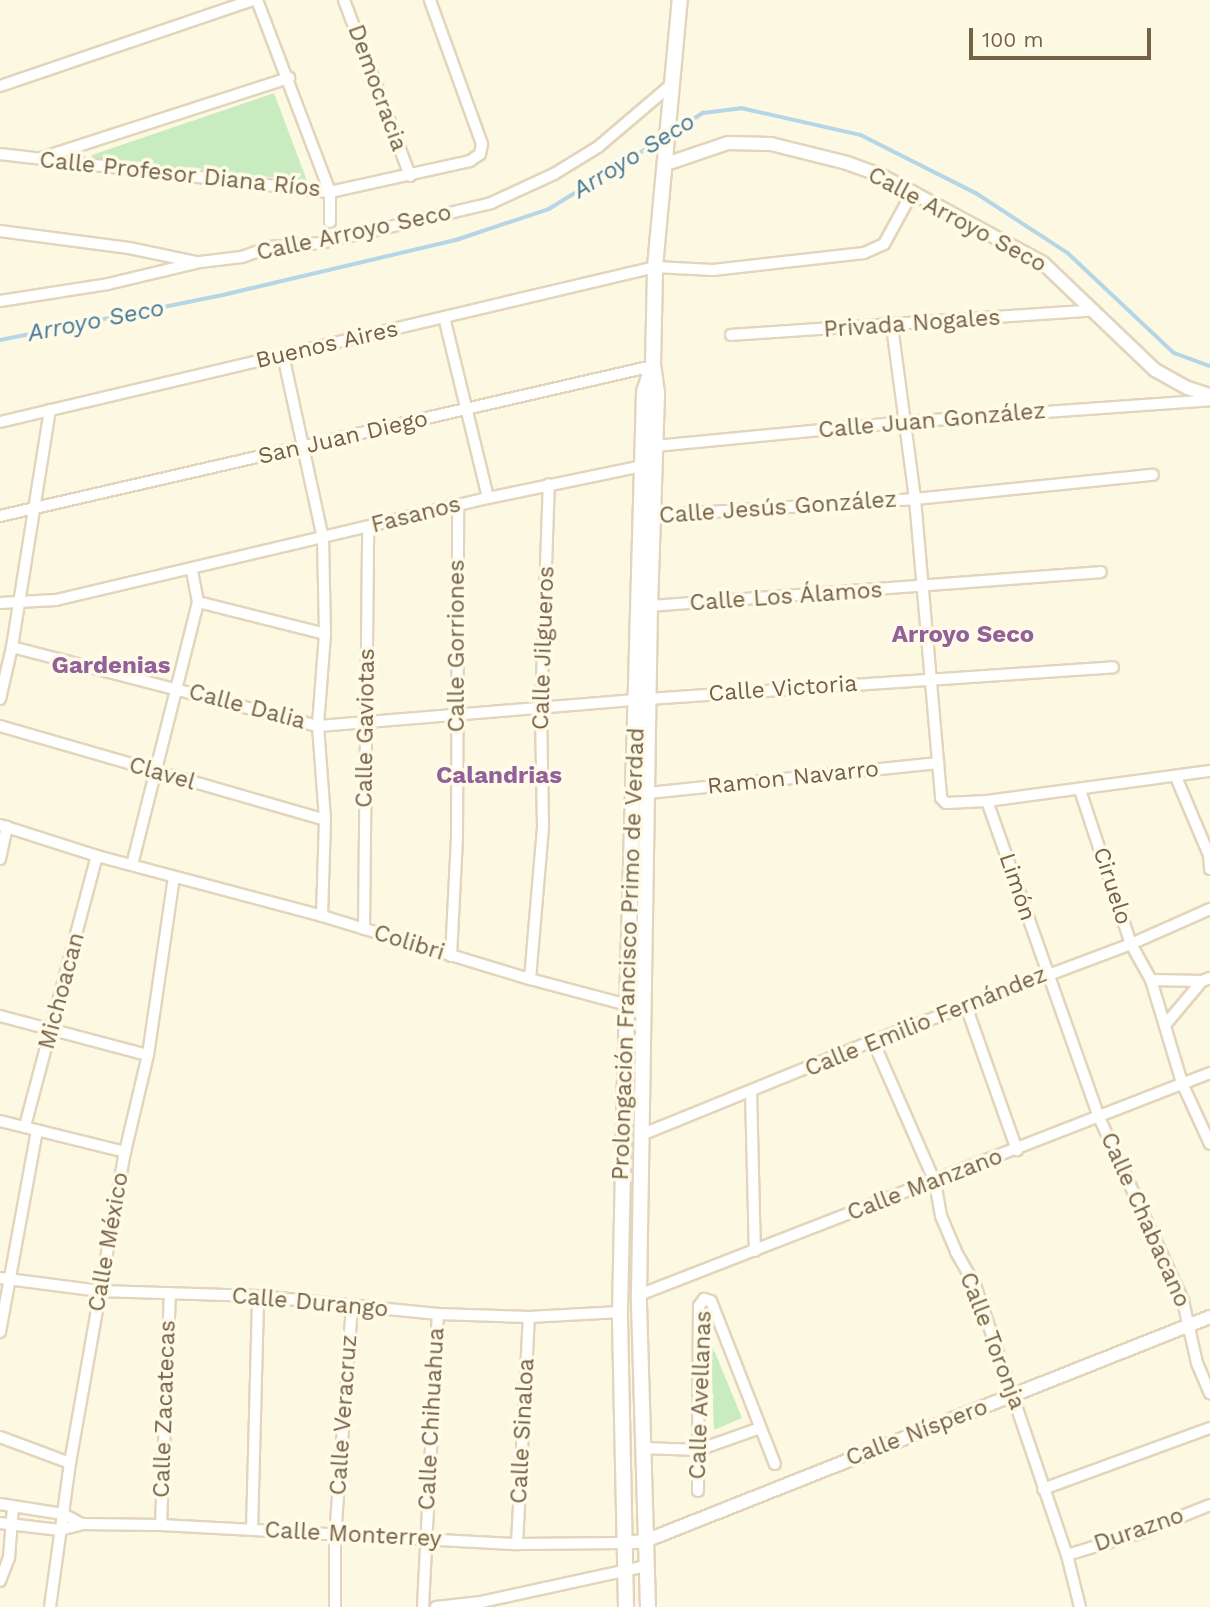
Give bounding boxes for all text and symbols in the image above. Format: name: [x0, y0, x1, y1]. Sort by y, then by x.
scale bar: [972, 14, 1154, 58]
street label: Democracia: [341, 21, 413, 155]
text: 100 m: [982, 27, 1044, 52]
water label: Arroyo Seco: [568, 107, 700, 205]
street label: Calle Profesor Diana Ríos: [37, 146, 323, 204]
street label: Calle Arroyo Seco: [863, 161, 1051, 279]
street label: Calle Arroyo Seco: [254, 199, 454, 267]
water label: Arroyo Seco: [25, 294, 167, 348]
street label: Privada Nogales: [822, 304, 1002, 344]
street label: Buenos Aires: [253, 315, 401, 375]
street label: Calle Juan González: [817, 397, 1047, 445]
street label: San Juan Diego: [255, 405, 431, 471]
street label: Calle Jesús González: [658, 486, 898, 530]
street label: Fasanos: [368, 491, 464, 539]
street label: Calle Gorriones: [443, 560, 471, 732]
street label: Calle Jilgueros: [527, 565, 561, 731]
street label: Calle Los Álamos: [688, 576, 884, 618]
district label: Arroyo Seco: [892, 621, 1034, 649]
street label: Calle Gaviotas: [351, 648, 381, 808]
district label: Gardenias: [52, 652, 170, 680]
street label: Calle Victoria: [707, 670, 859, 708]
street label: Calle Dalia: [186, 678, 308, 736]
street label: Prolongación Francisco Primo de Verdad: [607, 727, 651, 1181]
street label: Clavel: [126, 751, 198, 797]
street label: Ramon Navarro: [706, 755, 880, 801]
district label: Calandrias: [436, 762, 562, 790]
street label: Ciruelo: [1087, 844, 1137, 928]
street label: Limón: [993, 849, 1041, 925]
street label: Colibri: [370, 919, 448, 967]
street label: Michoacan: [33, 930, 91, 1052]
street label: Calle Emilio Fernández: [801, 961, 1051, 1083]
street label: Calle Chabacano: [1094, 1128, 1196, 1312]
street label: Calle Manzano: [843, 1143, 1007, 1227]
street label: Calle México: [83, 1170, 135, 1314]
street label: Calle Toronja: [953, 1268, 1031, 1414]
street label: Calle Durango: [231, 1282, 389, 1324]
street label: Calle Avellanas: [684, 1310, 718, 1480]
street label: Calle Zacatecas: [148, 1320, 182, 1498]
street label: Calle Chihuahua: [413, 1327, 451, 1511]
street label: Calle Veracruz: [325, 1333, 363, 1497]
street label: Calle Sinaloa: [505, 1357, 541, 1505]
street label: Calle Níspero: [842, 1393, 992, 1473]
street label: Durazno: [1090, 1502, 1188, 1558]
street label: Calle Monterrey: [264, 1517, 442, 1553]

